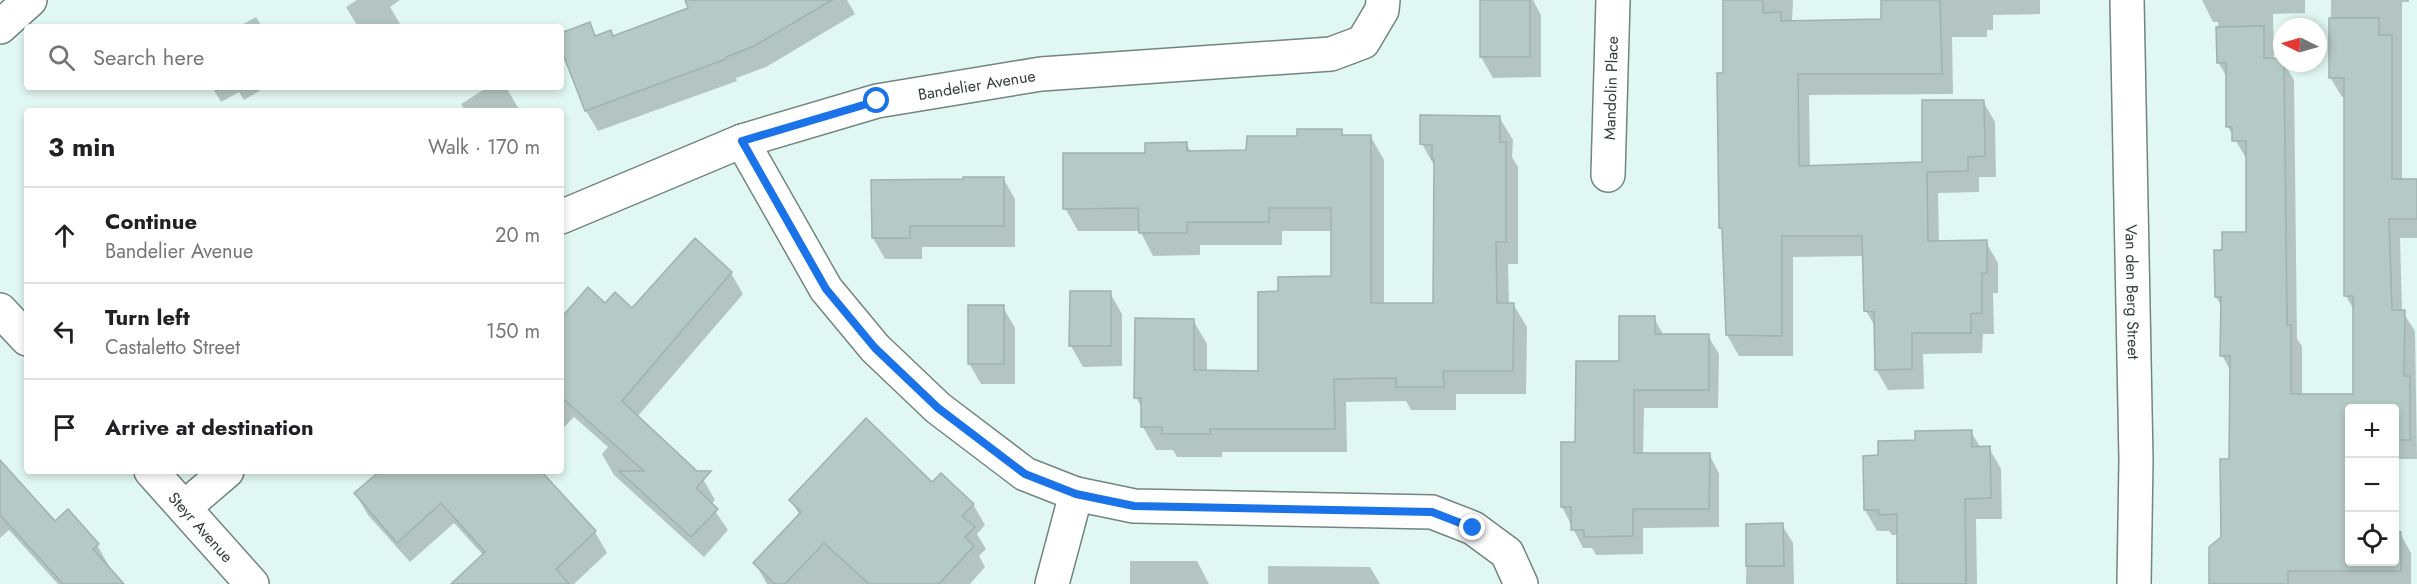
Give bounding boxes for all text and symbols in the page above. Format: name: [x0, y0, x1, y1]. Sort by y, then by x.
north arrow: [2273, 18, 2327, 72]
search box: [24, 24, 564, 90]
street label: Mandolin Place: [1598, 36, 1623, 140]
icon: search: [45, 41, 78, 74]
text: Search here: [93, 41, 204, 73]
street label: Bandelier Avenue: [916, 64, 1037, 106]
route start: [863, 87, 889, 113]
text: 3 min: [48, 128, 115, 166]
text: Walk · 170 m: [428, 133, 540, 162]
text: Continue: [105, 205, 197, 237]
icon: ahead: [48, 219, 81, 252]
text: 20 m: [495, 221, 540, 250]
street label: Van den Berg Street: [2120, 224, 2146, 360]
text: Bandelier Avenue: [105, 237, 253, 266]
text: Turn left: [105, 301, 190, 333]
icon: left: [48, 315, 81, 348]
text: 150 m: [486, 317, 540, 346]
text: Castaletto Street: [105, 333, 240, 362]
map controls: [2345, 404, 2399, 566]
button: +: [2345, 404, 2399, 458]
icon: arrive: [48, 411, 81, 444]
text: Arrive at destination: [105, 411, 314, 443]
button: −: [2345, 458, 2399, 512]
street label: Steyr Avenue: [163, 486, 239, 567]
button: locate: [2345, 512, 2399, 566]
route end: [1459, 514, 1485, 540]

